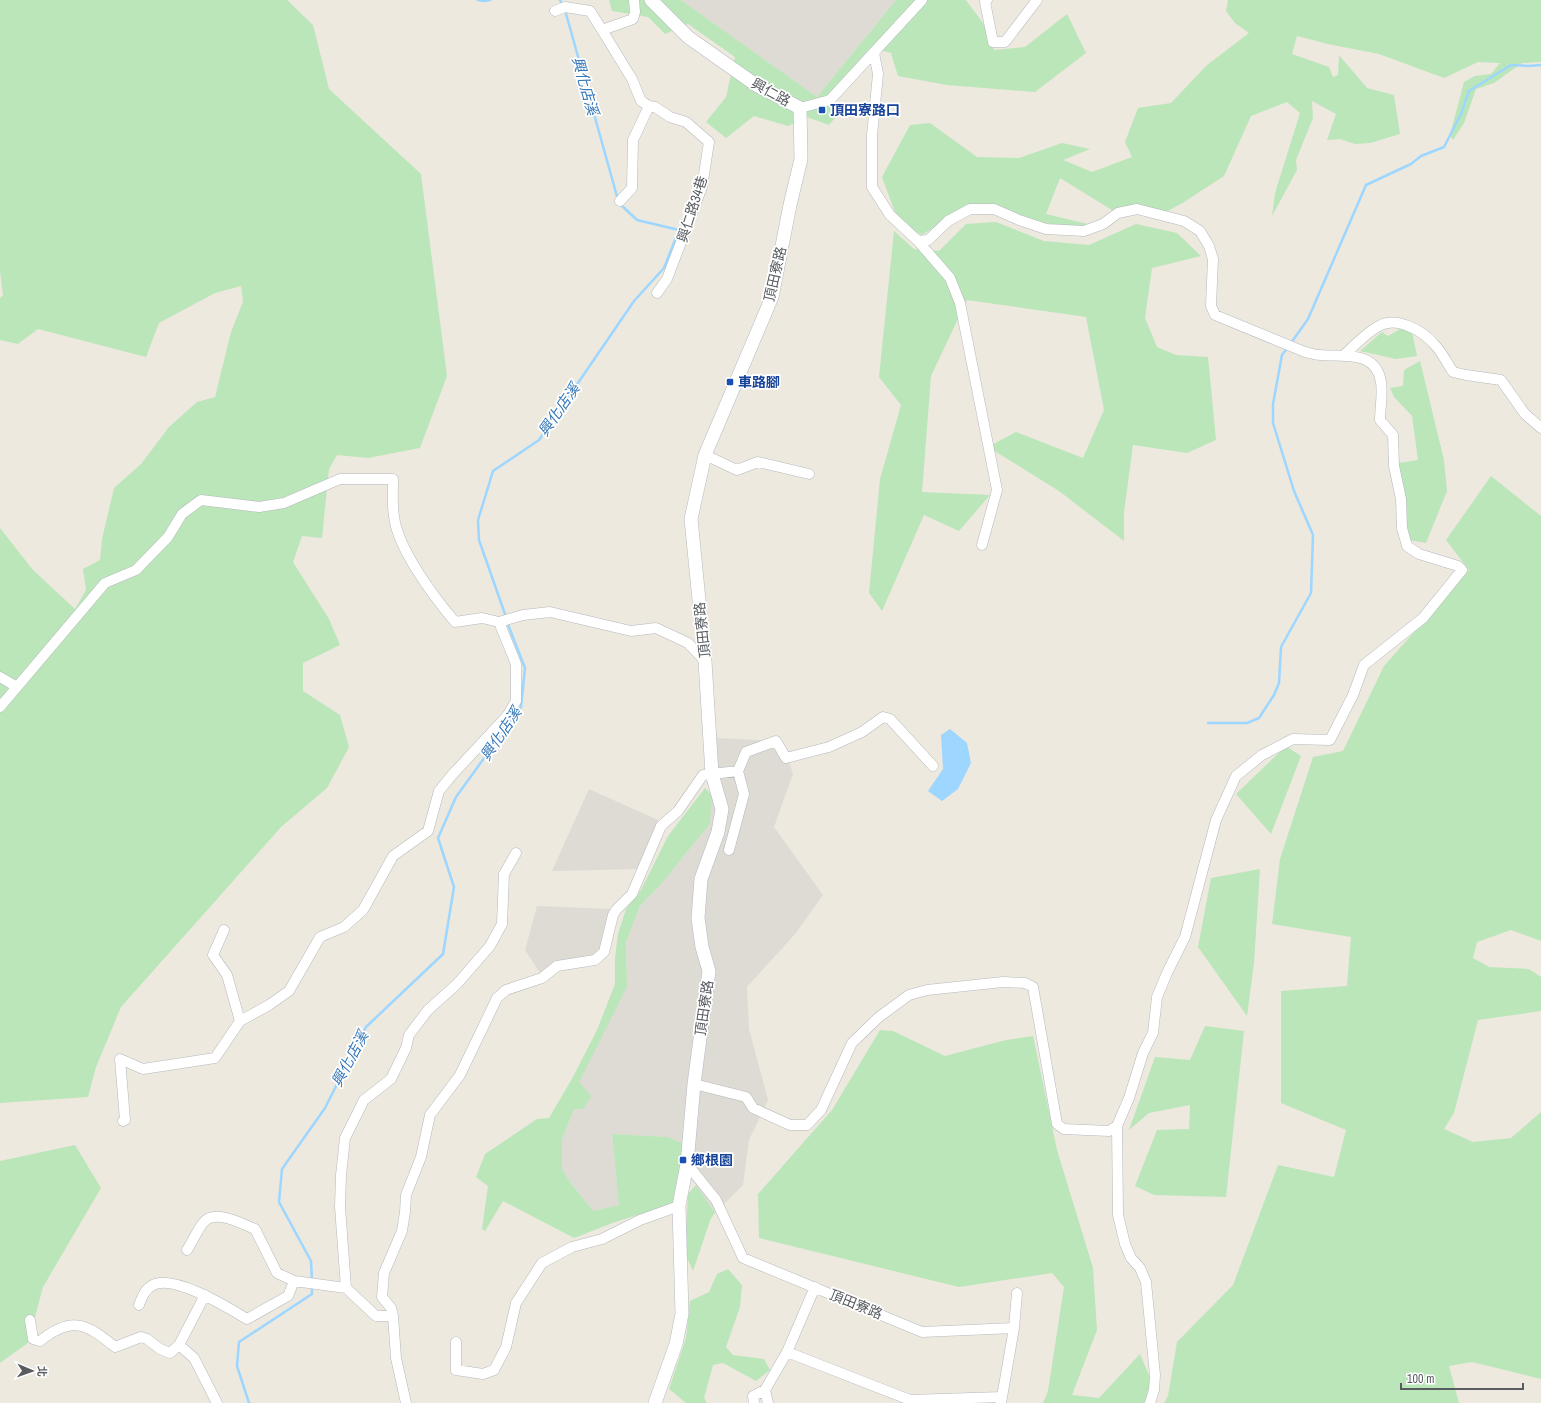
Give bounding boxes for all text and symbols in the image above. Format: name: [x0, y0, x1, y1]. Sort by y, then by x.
water label: 興化店溪: [567, 54, 604, 120]
street label: 興仁路: [748, 74, 794, 110]
place label: 頂田寮路口: [830, 101, 900, 119]
marker: 頂田寮路口: [817, 105, 827, 115]
street label: 興仁路34巷: [673, 174, 711, 244]
street label: 頂田寮路: [760, 245, 790, 303]
place label: 車路腳: [738, 373, 780, 391]
water label: 興化店溪: [533, 377, 586, 440]
marker: 車路腳: [725, 377, 735, 387]
street label: 頂田寮路: [690, 601, 714, 659]
water label: 興化店溪: [475, 701, 527, 764]
street label: 頂田寮路: [691, 979, 717, 1037]
water label: 興化店溪: [326, 1026, 374, 1090]
place label: 鄉根園: [691, 1151, 733, 1169]
marker: 鄉根園: [678, 1155, 688, 1165]
street label: 頂田寮路: [827, 1285, 885, 1323]
north arrow: [12, 1351, 52, 1391]
scale bar: [1401, 1365, 1523, 1391]
text: 北: [35, 1366, 49, 1377]
text: 100 m: [1407, 1371, 1434, 1387]

